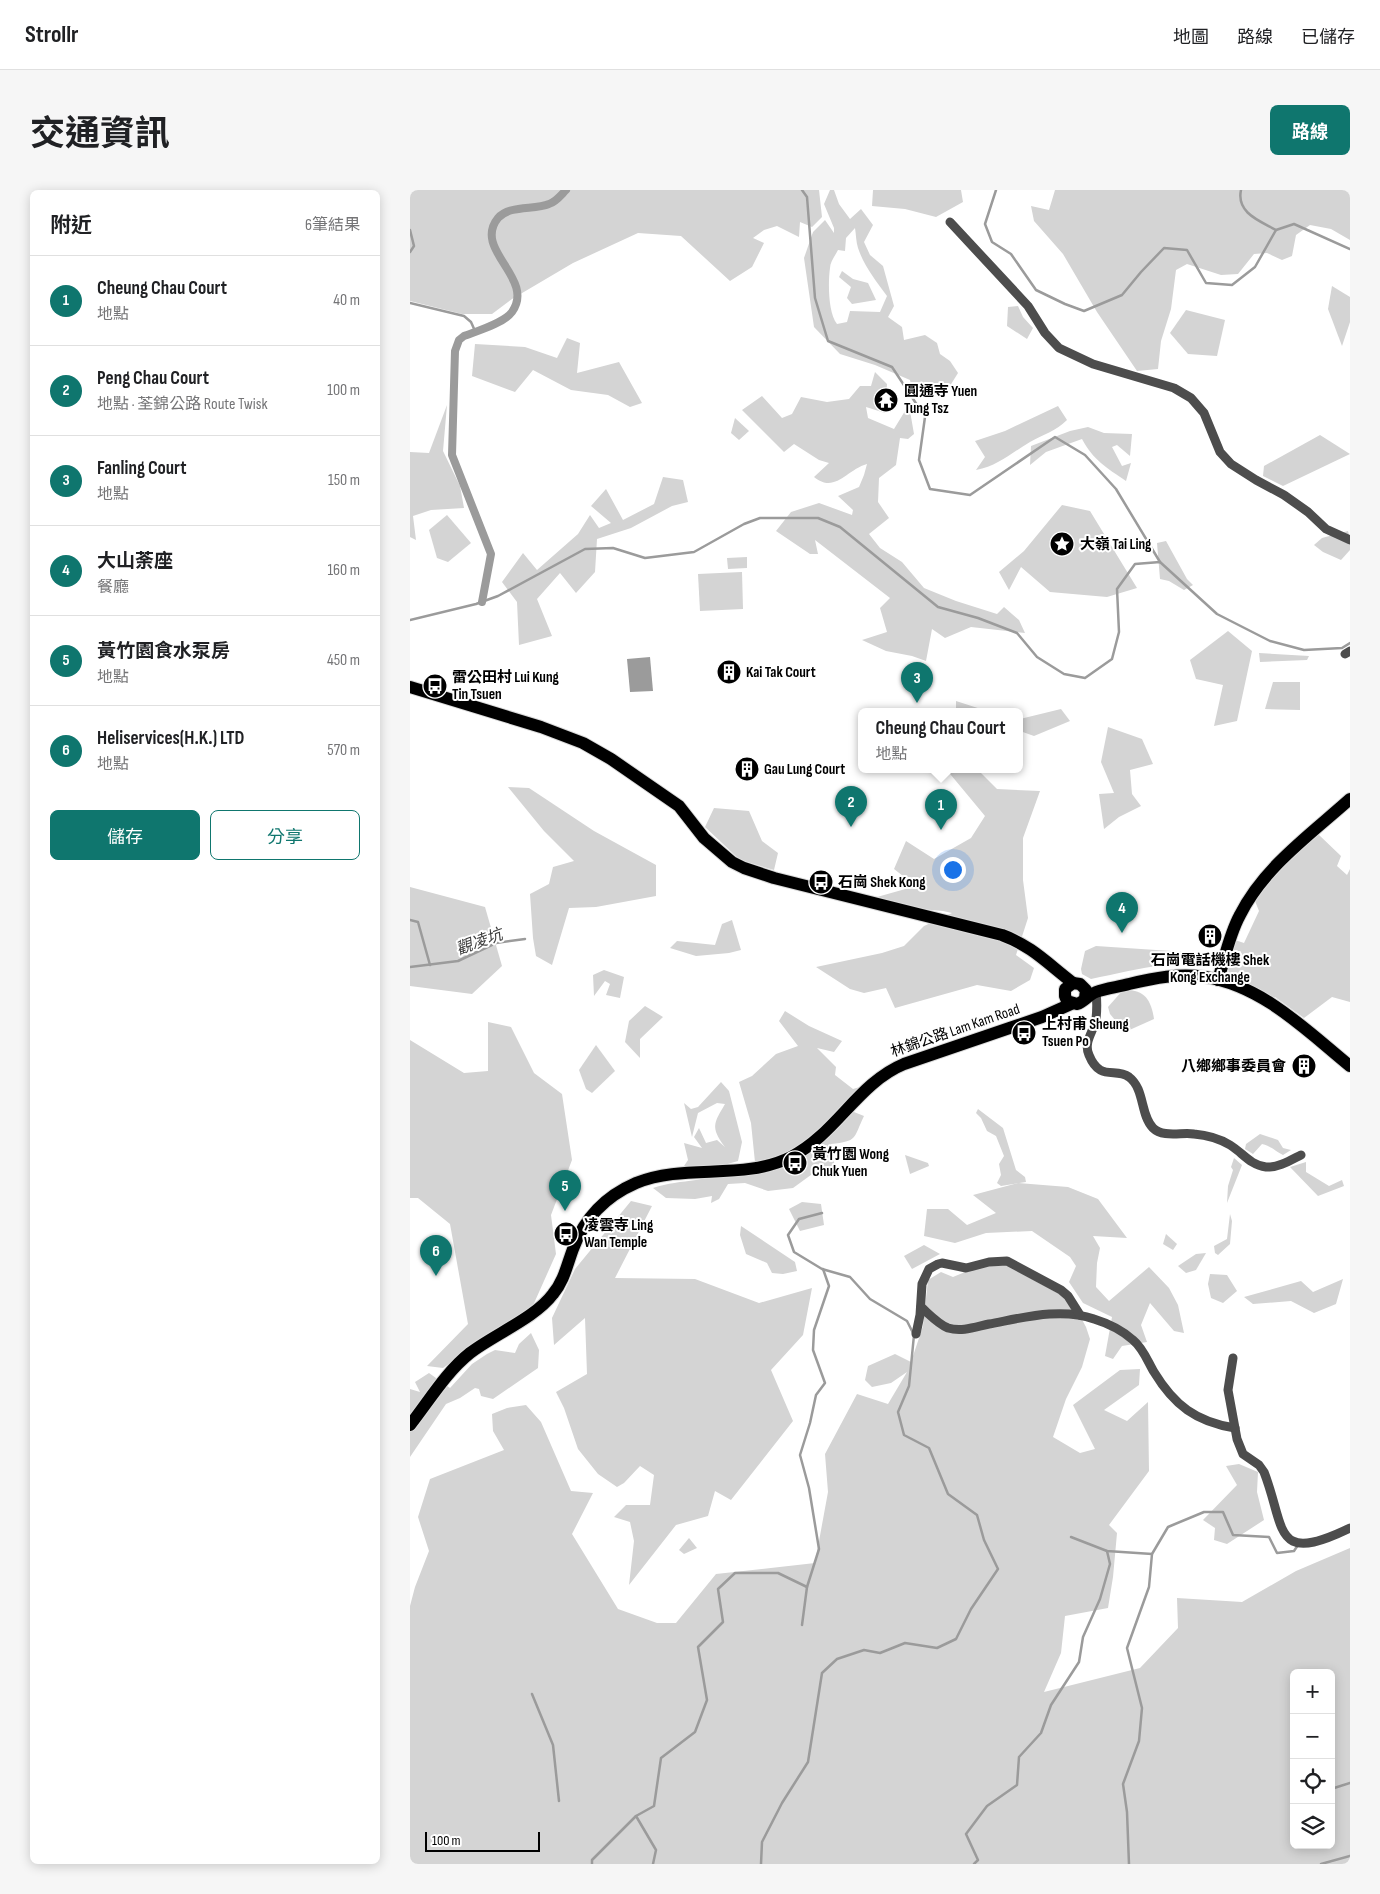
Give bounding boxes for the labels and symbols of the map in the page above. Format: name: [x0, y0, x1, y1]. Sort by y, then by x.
place label: 圓通寺 Yuen Tung Tsz: [904, 382, 977, 418]
temple icon: 圓通寺 Yuen Tung Tsz: [873, 387, 899, 413]
place icon: 大嶺 Tai Ling: [1049, 531, 1075, 557]
place label: 大嶺 Tai Ling: [1080, 535, 1152, 554]
building icon: Kai Tak Court: [716, 659, 742, 685]
pin: 3: [901, 662, 933, 703]
place label: Kai Tak Court: [746, 663, 816, 682]
place label: 雷公田村 Lui Kung Tin Tsuen: [452, 668, 560, 704]
bus stop icon: 雷公田村 Lui Kung Tin Tsuen: [422, 673, 448, 699]
building icon: Gau Lung Court: [734, 756, 760, 782]
place label: Gau Lung Court: [764, 760, 845, 779]
pin: 2: [835, 786, 867, 827]
pin: 1: [925, 789, 957, 830]
your location: [940, 857, 966, 883]
bus stop icon: 石崗 Shek Kong: [808, 869, 834, 895]
place label: 石崗 Shek Kong: [838, 873, 926, 892]
pin: 4: [1106, 892, 1138, 933]
building icon: 石崗電話機樓 Shek Kong Exchange: [1197, 923, 1223, 949]
water label: 觀凌坑: [454, 925, 507, 960]
place label: 石崗電話機樓 Shek Kong Exchange: [1151, 951, 1270, 987]
street label: 林錦公路 Lam Kam Road: [888, 999, 1022, 1061]
place label: 上村甫 Sheung Tsuen Po: [1042, 1015, 1129, 1051]
bus stop icon: 上村甫 Sheung Tsuen Po: [1011, 1020, 1037, 1046]
building icon: 八鄉鄉事委員會: [1291, 1053, 1317, 1079]
place label: 八鄉鄉事委員會: [1181, 1057, 1286, 1076]
place label: 黃竹園 Wong Chuk Yuen: [812, 1145, 890, 1181]
bus stop icon: 黃竹園 Wong Chuk Yuen: [782, 1150, 808, 1176]
pin: 5: [549, 1170, 581, 1211]
place label: 凌雲寺 Ling Wan Temple: [584, 1216, 654, 1252]
bus stop icon: 凌雲寺 Ling Wan Temple: [553, 1221, 579, 1247]
pin: 6: [420, 1235, 452, 1276]
scale bar: [425, 1829, 540, 1852]

